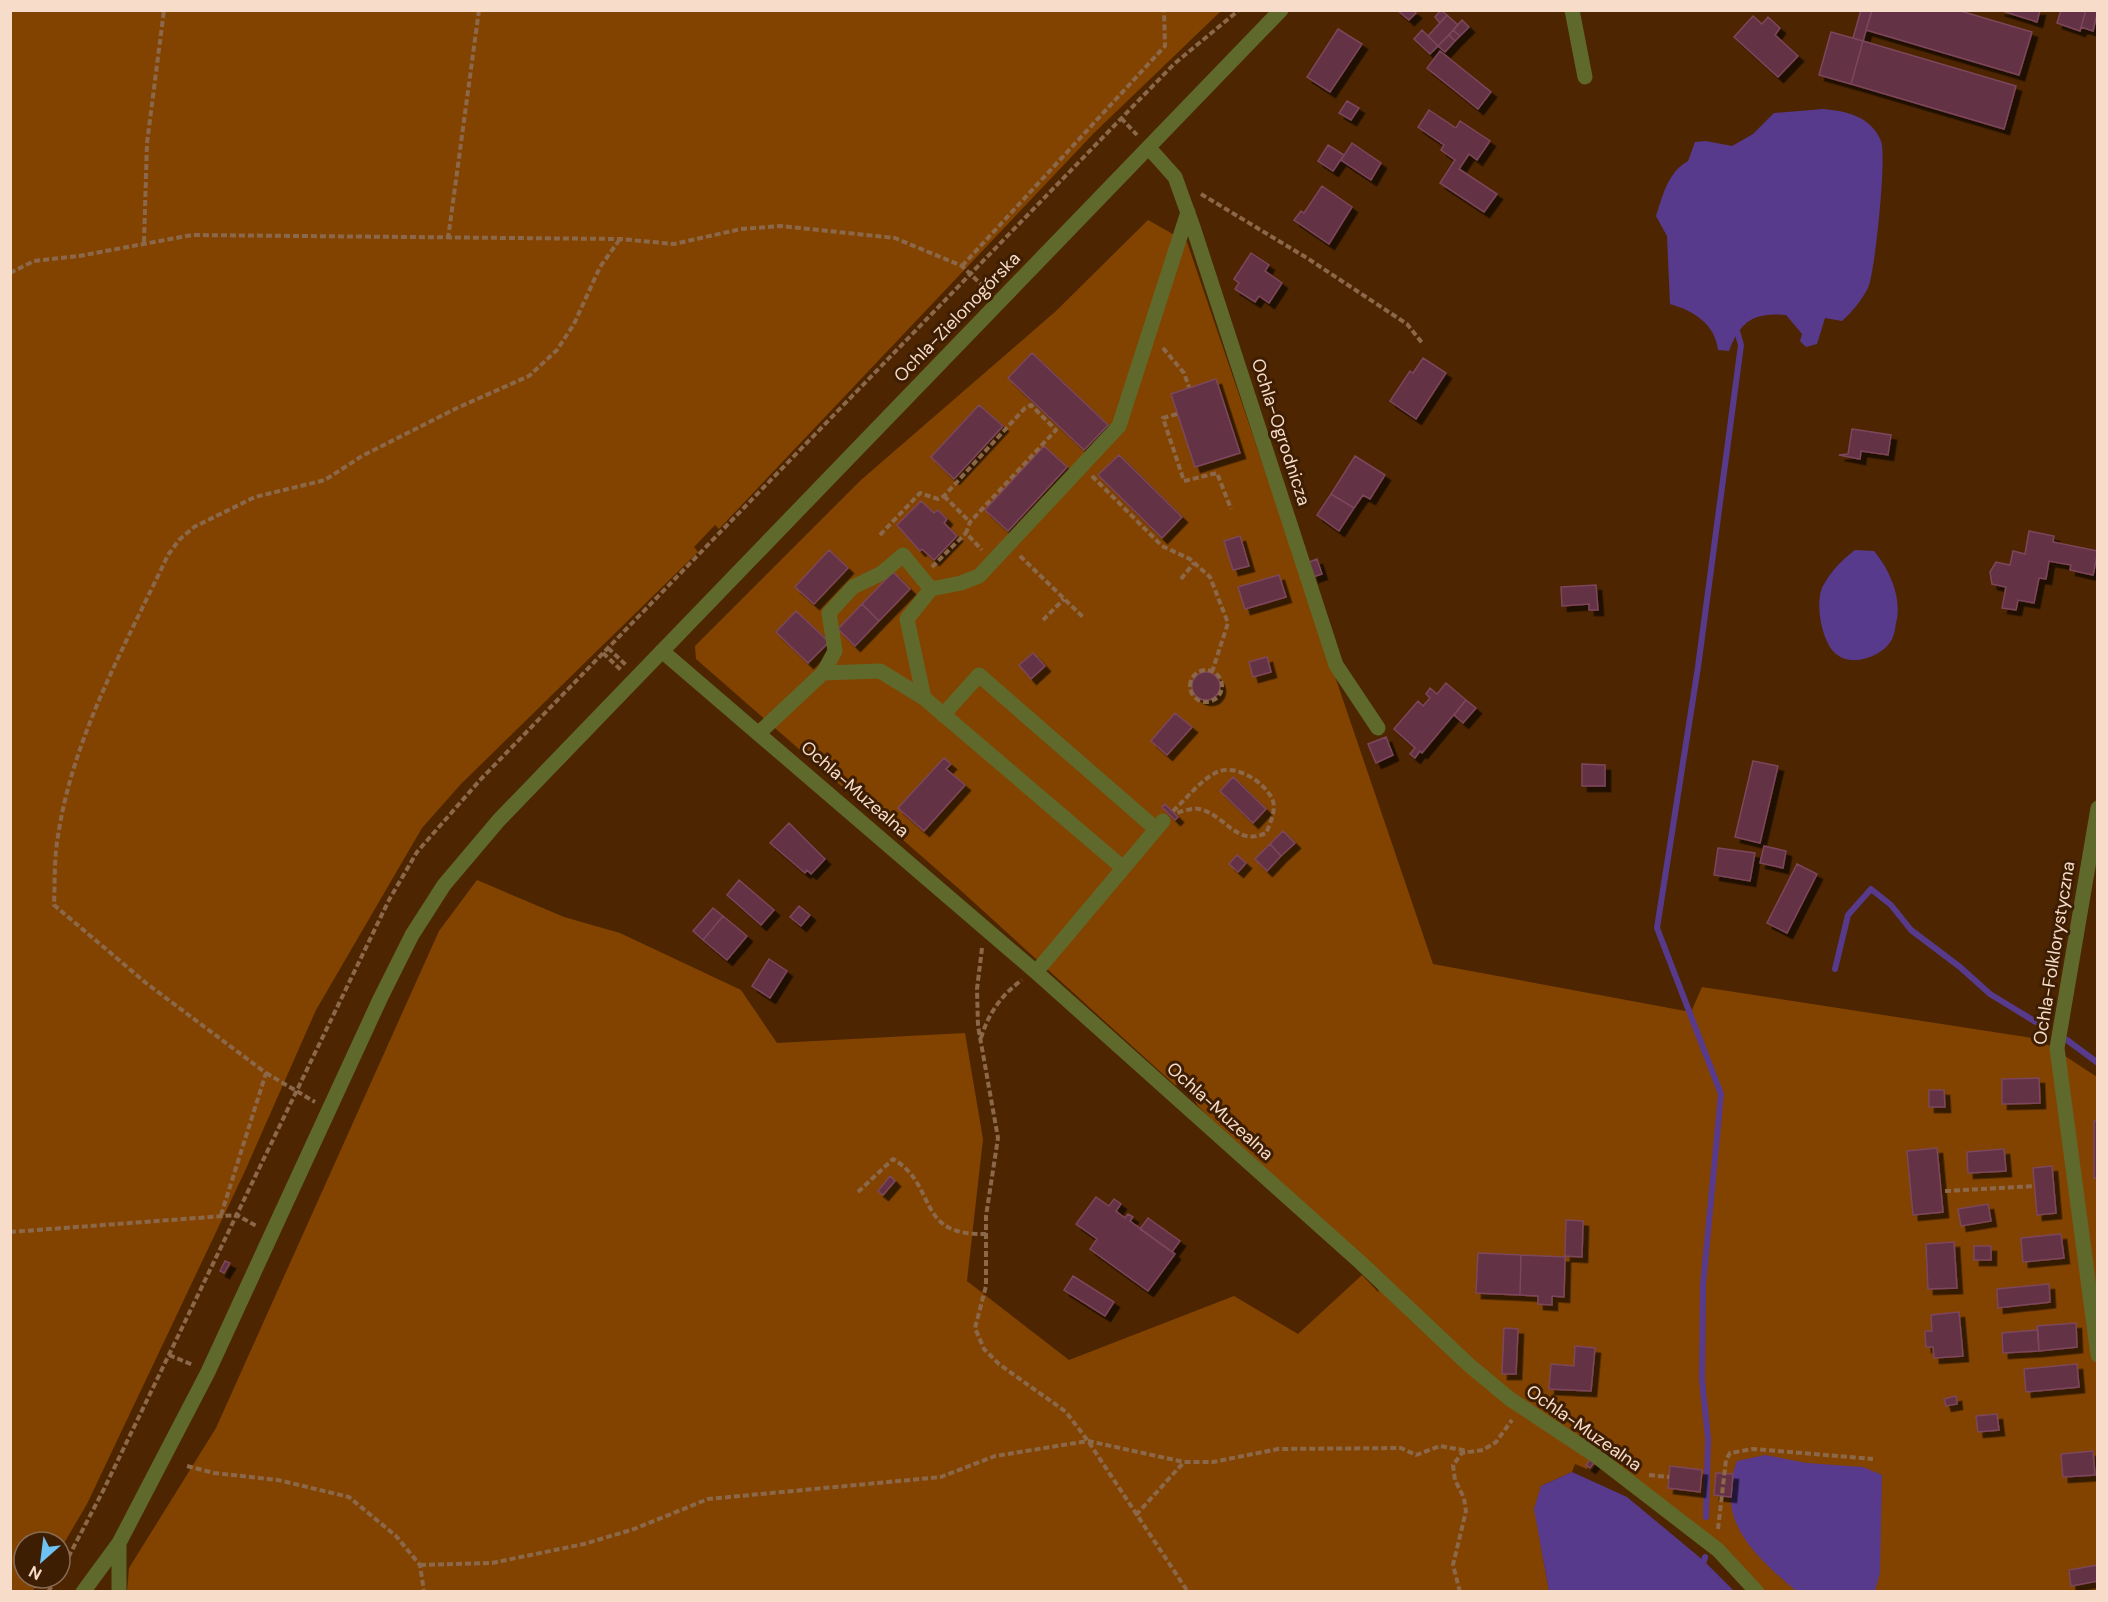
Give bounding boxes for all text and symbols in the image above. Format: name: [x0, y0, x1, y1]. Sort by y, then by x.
street label: Ochla-Zielonogórska: [888, 247, 1026, 387]
street label: Ochla-Ogrodnicza: [1246, 355, 1316, 509]
street label: Ochla-Muzealna: [796, 735, 914, 843]
street label: Ochla-Folklorystyczna: [2028, 860, 2080, 1046]
street label: Ochla-Muzealna: [1161, 1057, 1279, 1165]
street label: Ochla-Muzealna: [1521, 1379, 1647, 1477]
north arrow: [12, 1530, 72, 1590]
text: N: [25, 1561, 45, 1585]

